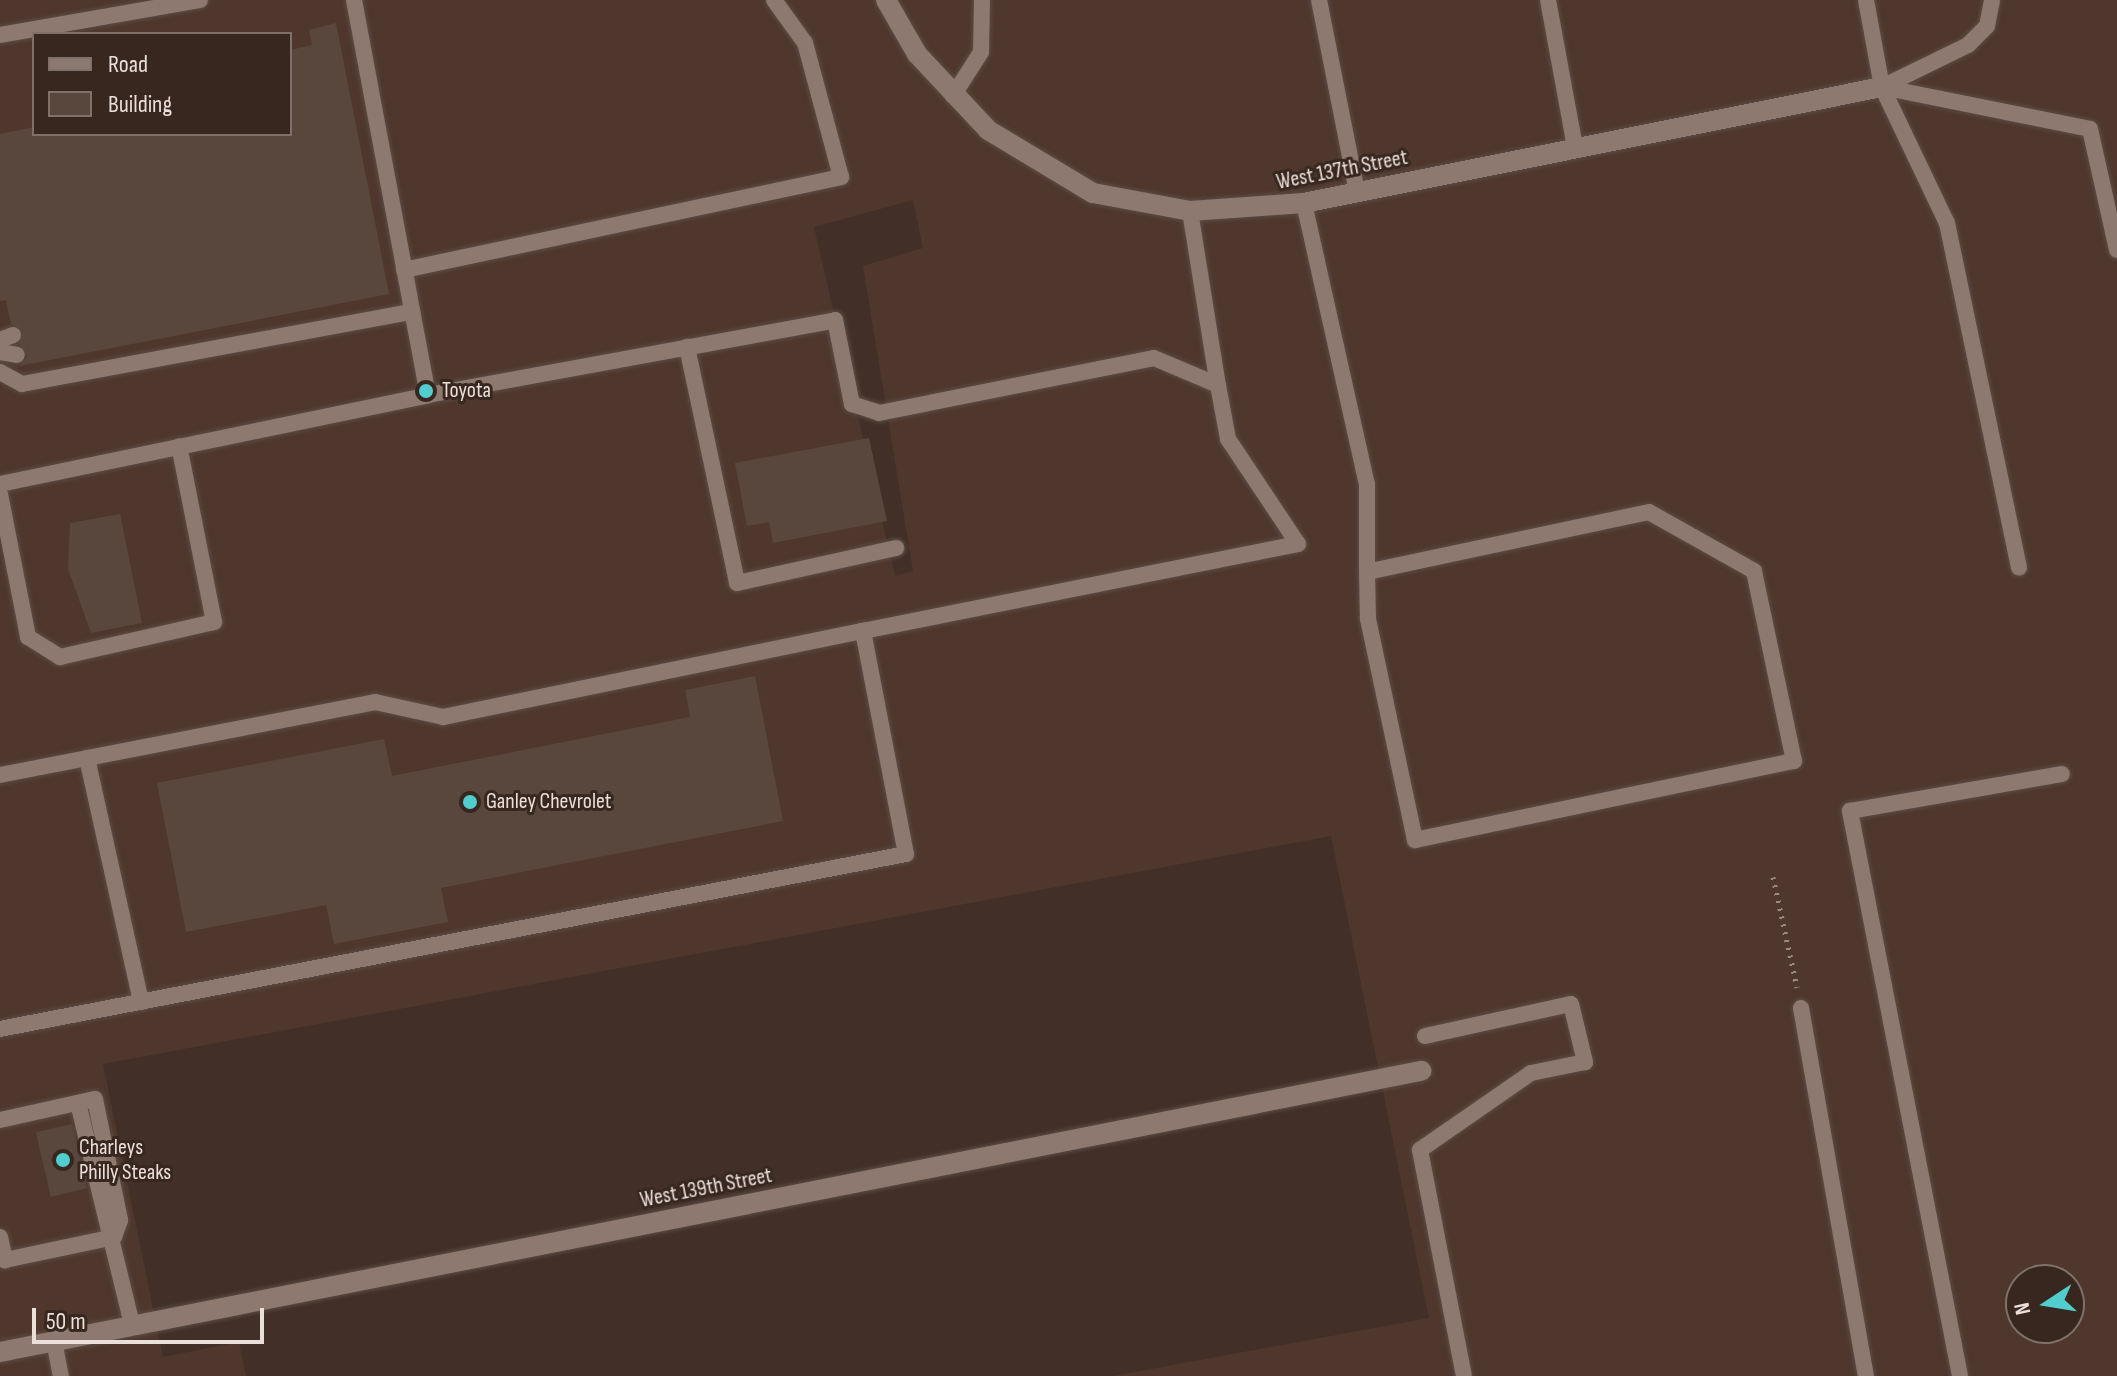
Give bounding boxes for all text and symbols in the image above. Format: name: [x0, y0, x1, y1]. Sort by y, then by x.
legend: [32, 32, 292, 136]
text: Road: [108, 50, 148, 79]
text: Building: [108, 90, 172, 119]
street label: West 137th Street: [1274, 144, 1410, 196]
place label: Toyota: [442, 378, 491, 404]
marker: Toyota: [417, 382, 435, 400]
place label: Ganley Chevrolet: [486, 789, 611, 815]
marker: Ganley Chevrolet: [461, 793, 479, 811]
place label: Charleys Philly Steaks: [79, 1134, 171, 1186]
marker: Charleys Philly Steaks: [54, 1151, 72, 1169]
street label: West 139th Street: [638, 1162, 774, 1214]
north arrow: [2005, 1264, 2085, 1344]
scale bar: [36, 1292, 268, 1342]
text: N: [2009, 1300, 2037, 1317]
text: 50 m: [46, 1307, 86, 1336]

